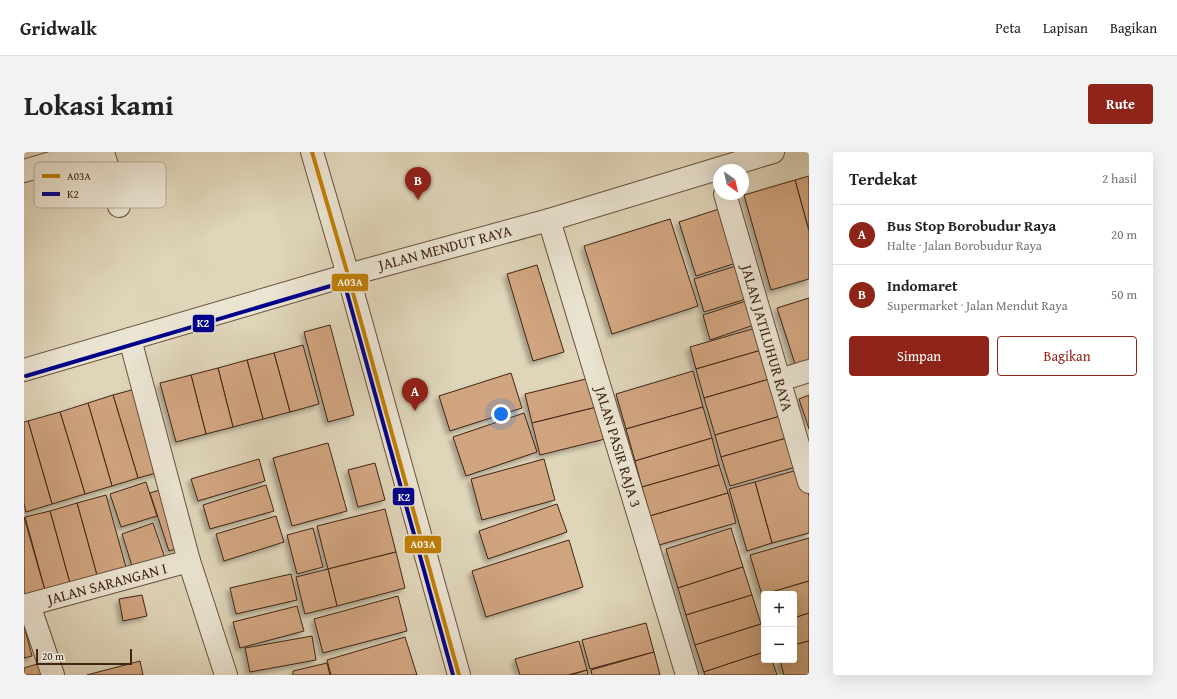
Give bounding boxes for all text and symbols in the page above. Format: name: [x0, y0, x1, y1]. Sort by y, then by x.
text: Gridwalk: [20, 14, 97, 42]
text: Peta: [995, 18, 1021, 38]
text: Lapisan: [1043, 18, 1088, 38]
text: Bagikan: [1110, 18, 1157, 38]
text: Lokasi kami: [24, 84, 174, 125]
button: Rute: [1088, 84, 1153, 124]
legend: [34, 162, 166, 208]
north arrow: [713, 164, 749, 200]
text: Terdekat: [849, 166, 917, 191]
pin: B: [405, 167, 431, 200]
text: A03A: [67, 168, 91, 184]
text: 2 hasil: [1102, 169, 1137, 188]
text: K2: [67, 186, 79, 202]
text: Bus Stop Borobudur Raya: [887, 215, 1056, 236]
street label: JALAN MENDUT RAYA: [374, 220, 514, 276]
text: A: [858, 225, 866, 244]
text: 20 m: [1111, 225, 1137, 244]
text: Halte · Jalan Borobudur Raya: [887, 236, 1042, 255]
street label: JALAN JATILUHUR RAYA: [736, 260, 798, 414]
line badge: A03A: [331, 273, 369, 292]
text: A03A: [337, 274, 363, 290]
text: Indomaret: [887, 275, 958, 296]
text: B: [858, 285, 866, 304]
text: 50 m: [1111, 285, 1137, 304]
text: Supermarket · Jalan Mendut Raya: [887, 296, 1068, 315]
line badge: K2: [192, 314, 215, 333]
text: K2: [197, 315, 210, 331]
button: Simpan: [849, 336, 989, 376]
button: Bagikan: [997, 336, 1137, 376]
pin: A: [402, 378, 428, 411]
street label: JALAN PASIR RAJA 3: [589, 382, 647, 510]
your location: [491, 404, 511, 424]
line badge: K2: [392, 487, 415, 506]
text: K2: [398, 489, 411, 505]
line badge: A03A: [404, 535, 442, 554]
text: A03A: [410, 536, 436, 552]
street label: JALAN SARANGAN I: [43, 557, 169, 610]
map controls: [761, 591, 797, 663]
button: +: [761, 591, 797, 627]
button: −: [761, 627, 797, 663]
scale bar: [36, 647, 132, 666]
text: 20 m: [42, 648, 64, 664]

